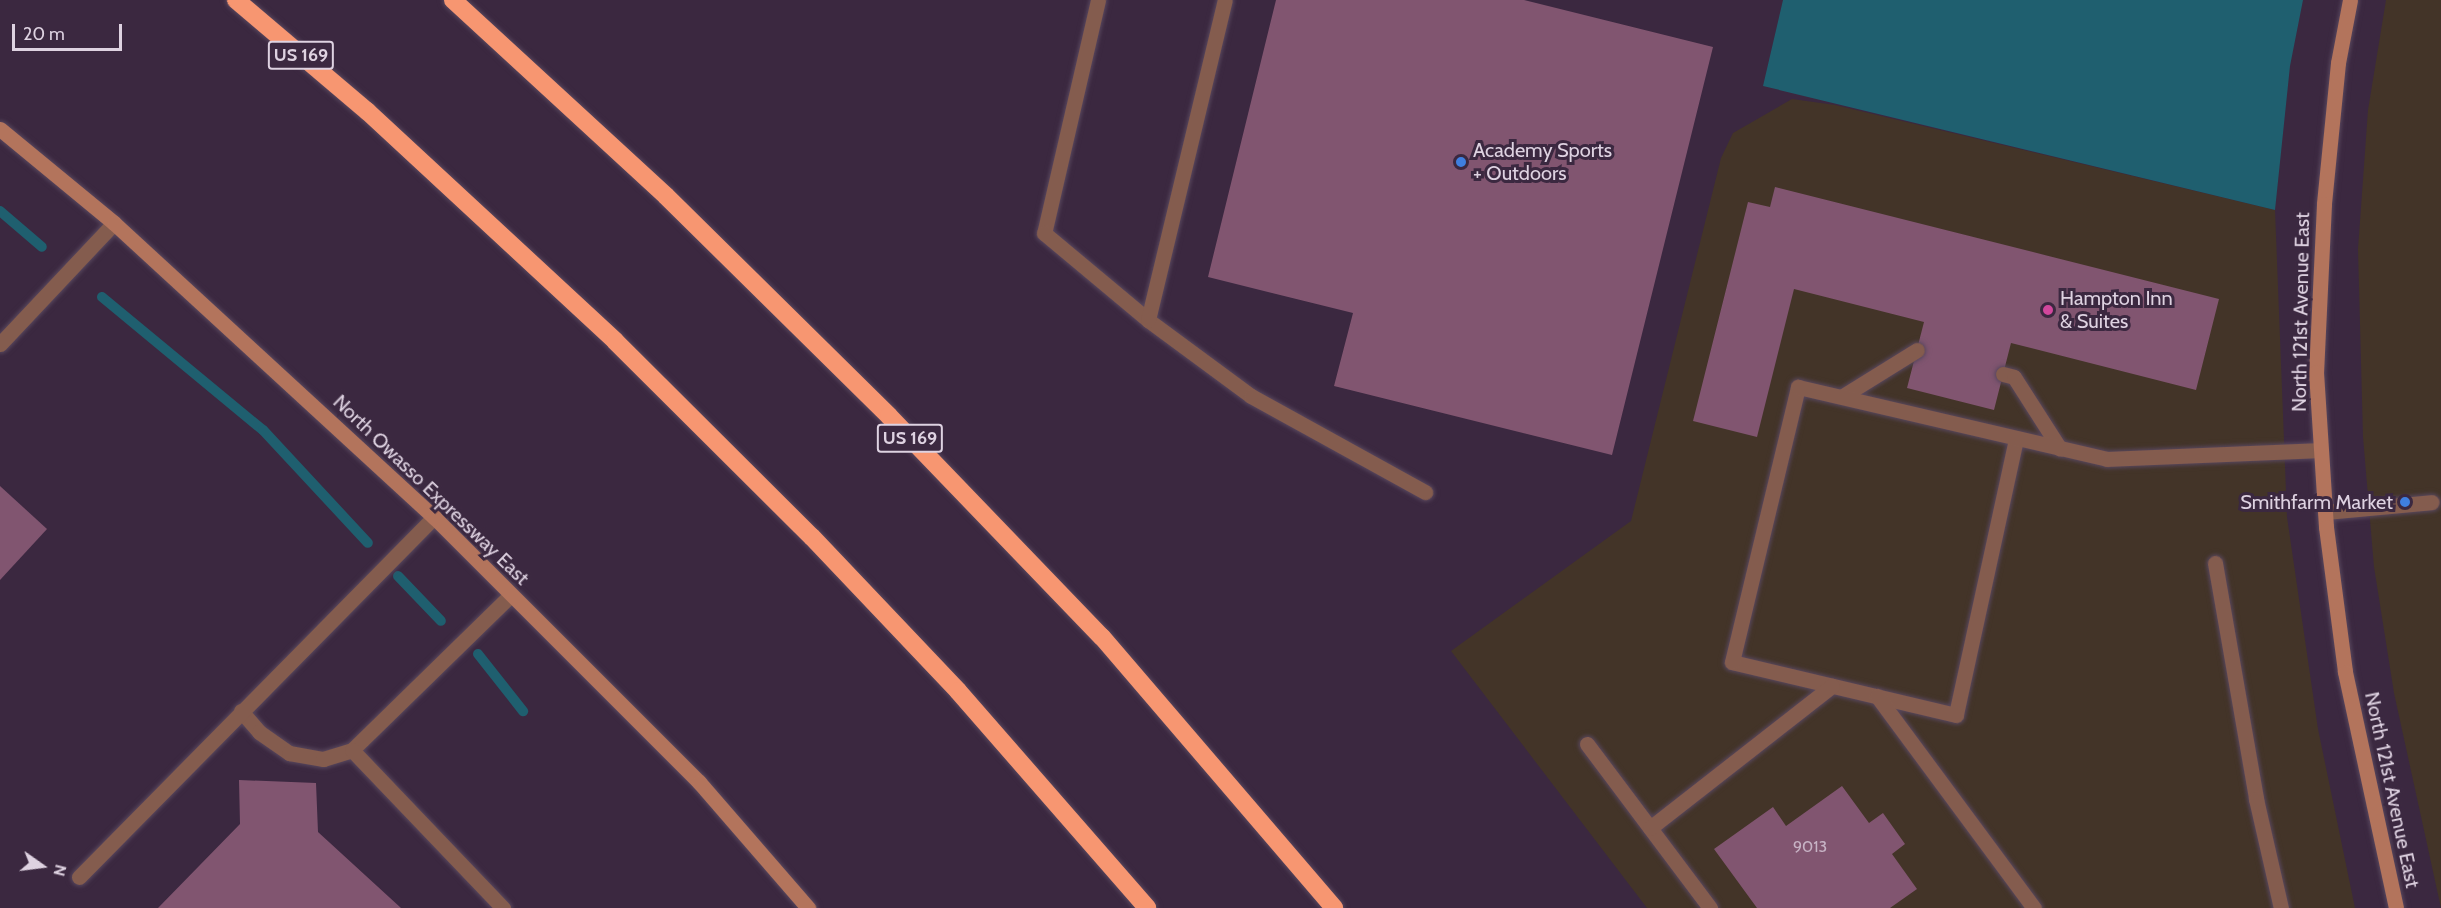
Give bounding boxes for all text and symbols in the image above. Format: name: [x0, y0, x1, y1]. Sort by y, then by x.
scale bar: [15, 12, 124, 50]
text: 20 m: [23, 23, 65, 45]
road number: US 169: [266, 40, 336, 70]
place label: Academy Sports + Outdoors: [1473, 138, 1612, 185]
marker: Academy Sports + Outdoors: [1454, 155, 1468, 169]
street label: North 121st Avenue East: [2287, 212, 2315, 412]
place label: Hampton Inn & Suites: [2060, 286, 2173, 333]
marker: Hampton Inn & Suites: [2041, 303, 2055, 317]
street label: North Owasso Expressway East: [328, 390, 534, 590]
road number: US 169: [876, 423, 944, 453]
place label: Smithfarm Market: [2240, 490, 2393, 514]
marker: Smithfarm Market: [2398, 495, 2412, 509]
street label: North 121st Avenue East: [2359, 690, 2425, 890]
north arrow: [12, 836, 72, 896]
house number: 9013: [1793, 837, 1827, 857]
text: N: [49, 863, 71, 878]

